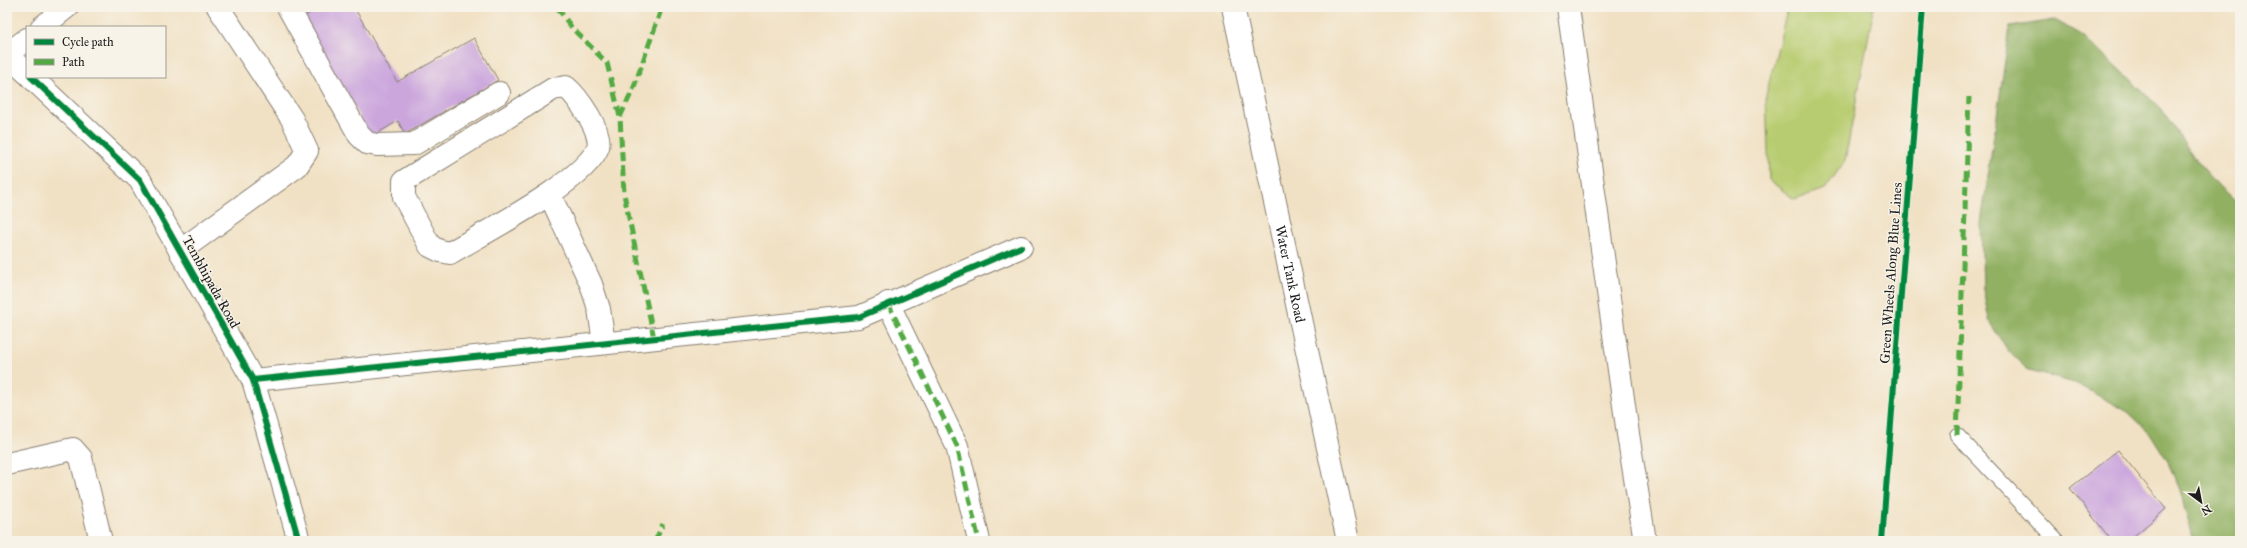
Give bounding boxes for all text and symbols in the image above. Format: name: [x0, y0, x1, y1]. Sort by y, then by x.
legend: [26, 26, 166, 78]
text: Cycle path: [62, 35, 114, 49]
text: Path: [62, 55, 85, 69]
street label: Green Wheels Along Blue Lines: [1876, 182, 1906, 364]
street label: Water Tank Road: [1272, 224, 1309, 324]
street label: Tembhipada Road: [179, 233, 243, 331]
north arrow: [2181, 482, 2221, 522]
text: N: [2198, 502, 2213, 518]

